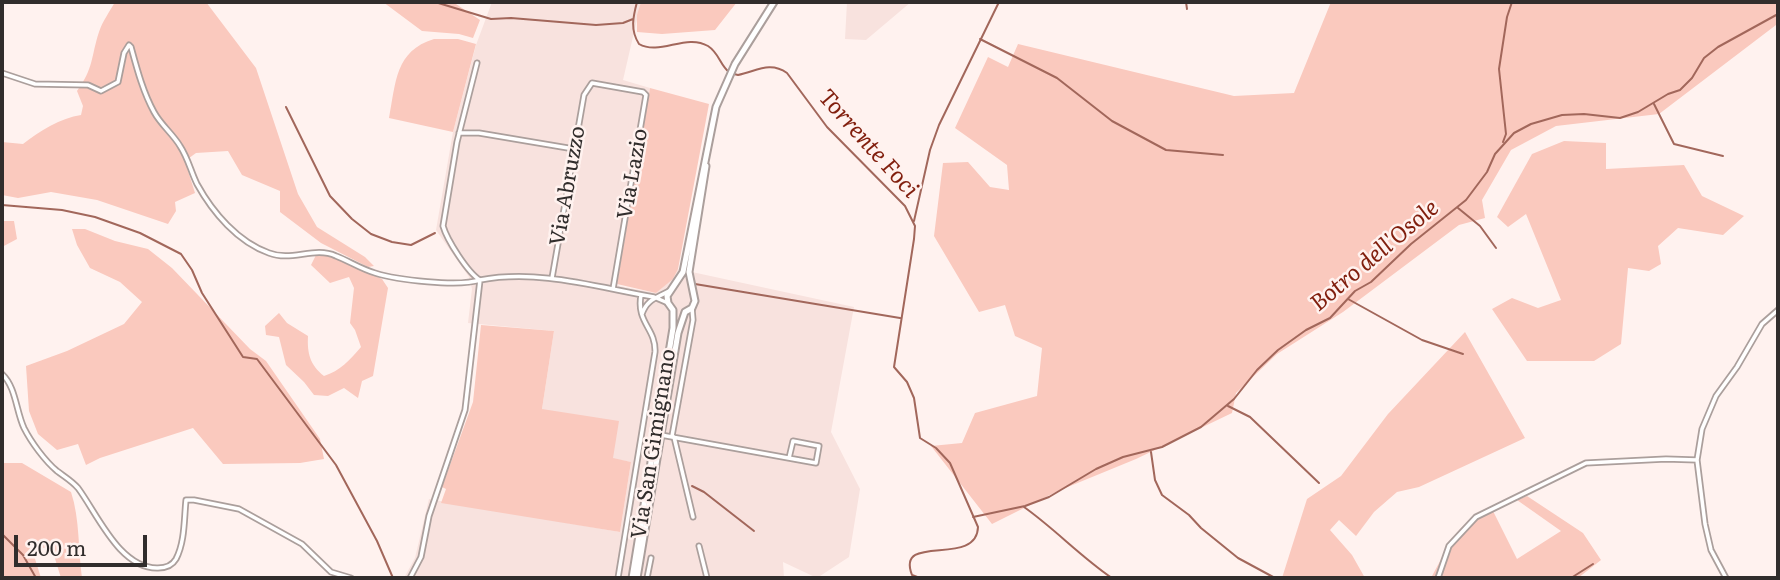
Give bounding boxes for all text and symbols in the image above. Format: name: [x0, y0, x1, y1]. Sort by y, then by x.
water label: Torrente Foci: [812, 84, 924, 204]
street label: Via Abruzzo: [545, 124, 591, 248]
street label: Via Lazio: [613, 127, 653, 221]
water label: Botro dell'Osole: [1305, 194, 1445, 318]
street label: Via San Gimignano: [627, 347, 681, 541]
scale bar: [18, 520, 150, 564]
text: 200 m: [27, 531, 87, 562]

